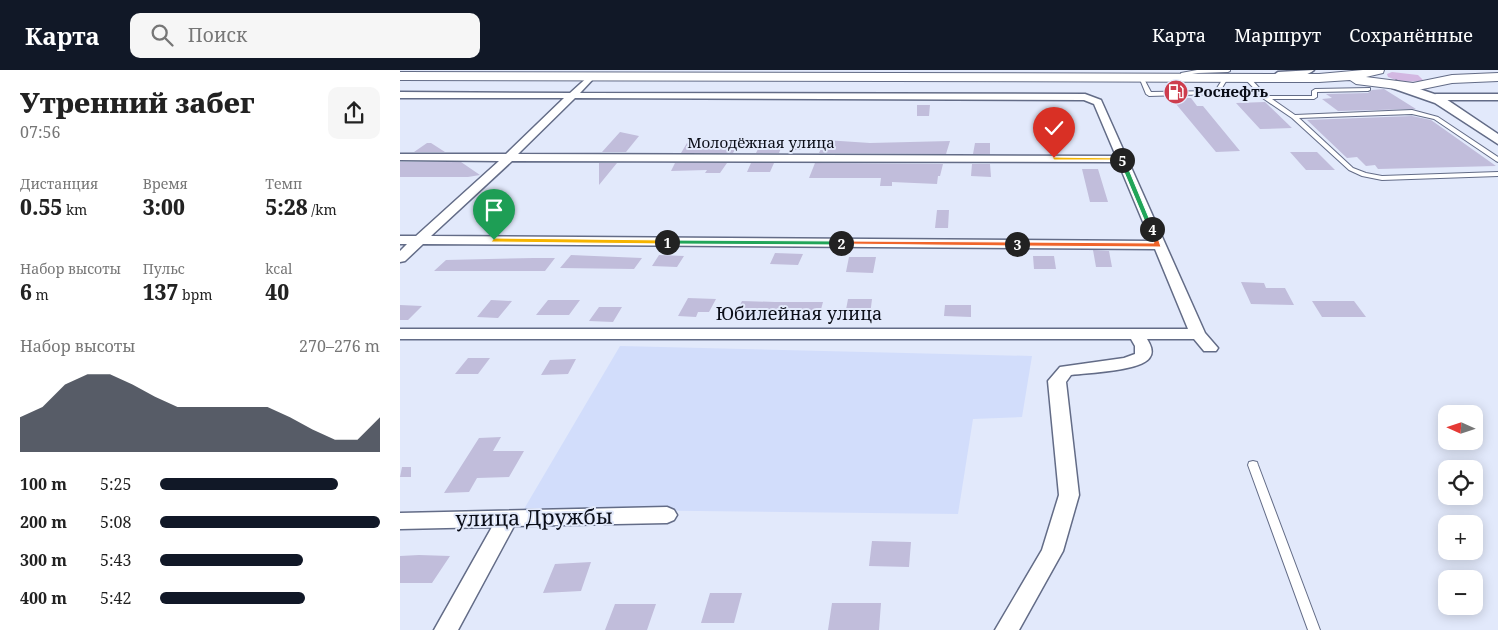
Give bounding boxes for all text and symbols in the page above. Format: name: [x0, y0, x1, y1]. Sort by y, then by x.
search box: [130, 13, 480, 58]
text: Карта: [25, 19, 100, 52]
icon: search: [148, 21, 176, 49]
text: Поиск: [188, 22, 247, 48]
text: Карта: [1152, 23, 1206, 47]
text: Маршрут: [1234, 23, 1321, 47]
text: Сохранённые: [1349, 23, 1473, 47]
fuel station icon: Роснефть: [1163, 79, 1189, 105]
place label: Роснефть: [1194, 81, 1269, 101]
text: Утренний забег: [20, 83, 254, 121]
button: share: [328, 87, 380, 139]
pin: [1033, 107, 1075, 158]
icon: check: [1040, 114, 1068, 142]
text: 07:56: [20, 121, 60, 143]
street label: Молодёжная улица: [687, 132, 835, 152]
pin: 5: [1110, 148, 1134, 172]
text: 5: [1119, 151, 1126, 170]
text: Дистанция: [20, 174, 98, 193]
text: Время: [143, 174, 188, 193]
text: Темп: [265, 174, 302, 193]
pin: [473, 189, 515, 240]
text: 0.55: [20, 193, 62, 221]
text: 3:00: [143, 193, 185, 221]
text: 5:28: [265, 193, 308, 221]
icon: arrive: [480, 196, 508, 224]
text: km: [62, 200, 87, 219]
text: /km: [308, 200, 337, 219]
pin: 4: [1140, 216, 1164, 242]
text: 4: [1149, 220, 1156, 239]
pin: 1: [654, 230, 680, 254]
pin: 2: [828, 230, 854, 256]
pin: 3: [1004, 232, 1030, 256]
text: 1: [664, 233, 671, 252]
text: 2: [838, 234, 845, 253]
text: 3: [1014, 235, 1021, 254]
text: Набор высоты: [20, 259, 121, 278]
text: Пульс: [143, 259, 185, 278]
text: kcal: [265, 259, 292, 278]
text: 6: [20, 278, 32, 306]
text: 137: [143, 278, 178, 306]
text: 40: [265, 278, 289, 306]
text: m: [32, 285, 49, 304]
text: bpm: [178, 285, 212, 304]
street label: Юбилейная улица: [716, 301, 882, 325]
text: Набор высоты: [20, 335, 135, 357]
text: 270–276 m: [299, 335, 380, 357]
north arrow: [1438, 405, 1482, 450]
map controls: [1438, 405, 1483, 615]
button: locate: [1438, 460, 1483, 505]
text: 100 m: [20, 473, 67, 495]
text: 5:25: [100, 473, 131, 495]
street label: улица Дружбы: [455, 502, 613, 532]
text: 200 m: [20, 511, 67, 533]
text: 5:08: [100, 511, 131, 533]
button: +: [1438, 515, 1483, 560]
text: 300 m: [20, 549, 67, 571]
text: 5:43: [100, 549, 131, 571]
button: −: [1438, 570, 1483, 615]
text: 400 m: [20, 587, 67, 609]
text: 5:42: [100, 587, 131, 609]

